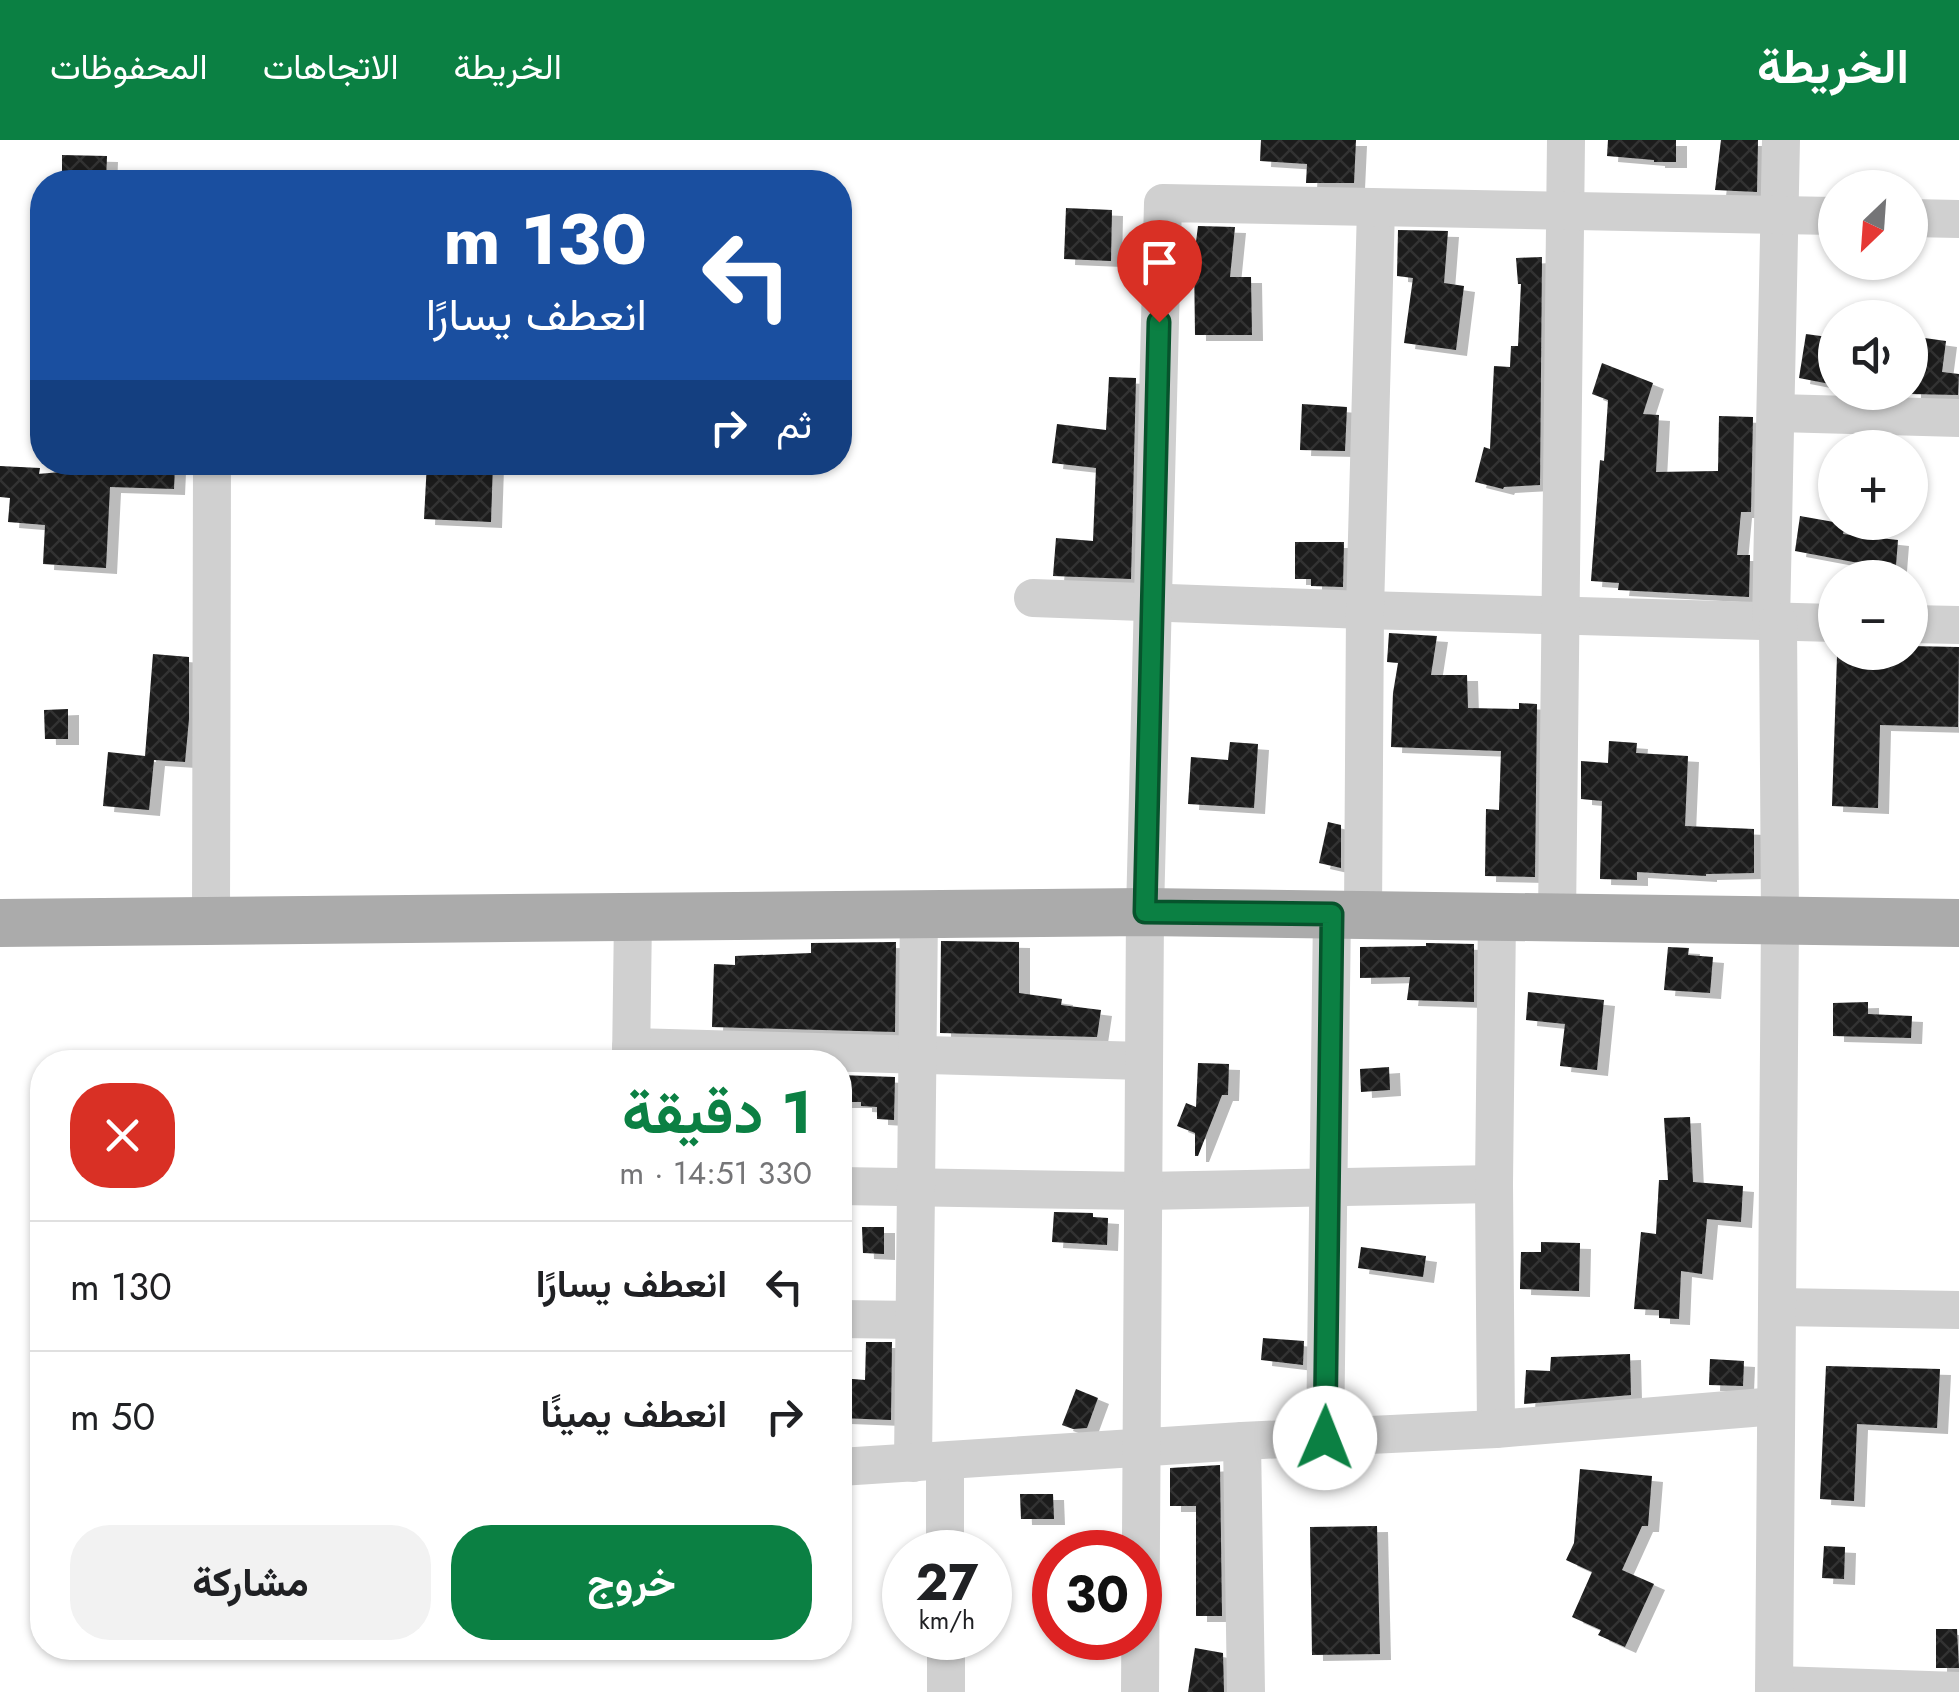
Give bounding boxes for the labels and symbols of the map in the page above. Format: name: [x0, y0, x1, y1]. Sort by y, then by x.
north arrow: [1818, 170, 1928, 280]
pin: [1117, 220, 1202, 323]
position arrow: [1273, 1386, 1377, 1490]
speed limit sign: 30: [1032, 1530, 1162, 1660]

